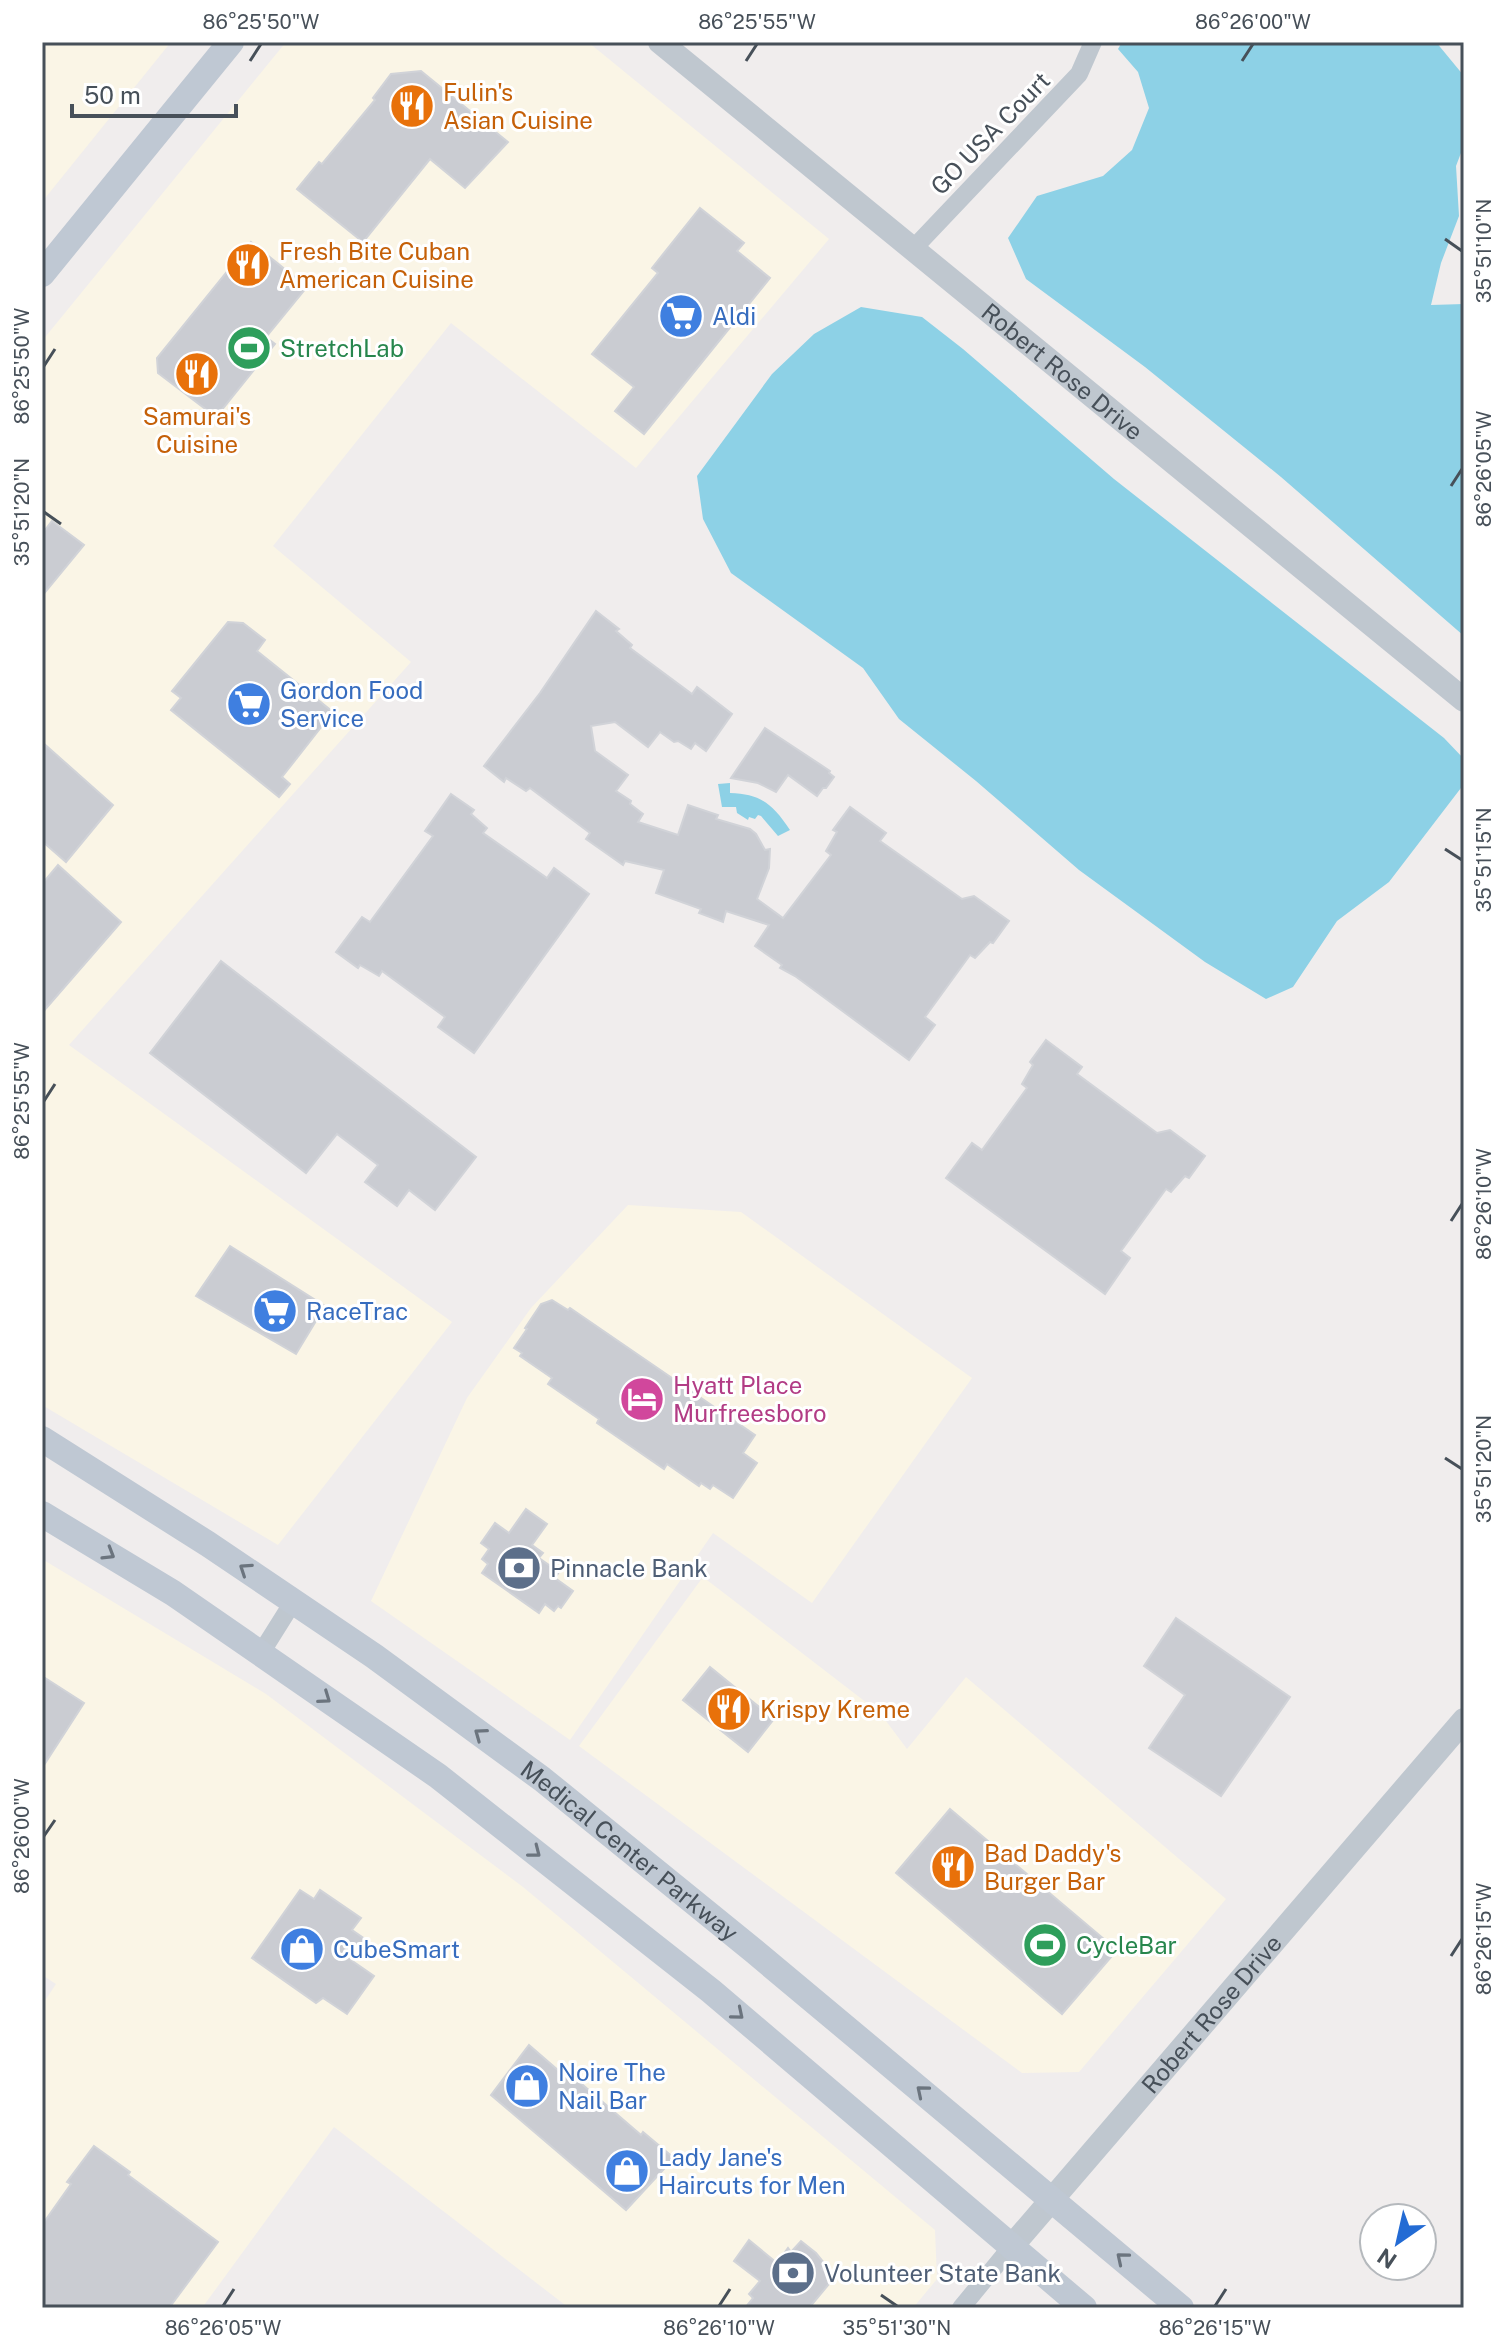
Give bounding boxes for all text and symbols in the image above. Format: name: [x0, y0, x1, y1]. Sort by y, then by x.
text: 86°25'50"W: [203, 10, 319, 34]
text: 86°25'55"W: [698, 10, 816, 34]
text: 86°26'00"W: [1195, 10, 1311, 34]
street label: GO USA Court: [925, 66, 1055, 200]
scale bar: [72, 68, 236, 118]
place label: Fulin's Asian Cuisine: [443, 78, 593, 134]
text: 50 m: [84, 81, 141, 109]
restaurant icon: Fulin's Asian Cuisine: [388, 82, 436, 130]
text: 35°51'10"N: [1472, 199, 1496, 303]
place label: Fresh Bite Cuban American Cuisine: [279, 237, 474, 293]
restaurant icon: Fresh Bite Cuban American Cuisine: [224, 241, 272, 289]
supermarket icon: Aldi: [657, 292, 705, 340]
street label: Robert Rose Drive: [976, 297, 1149, 445]
place label: Aldi: [712, 302, 756, 330]
text: 86°25'50"W: [10, 308, 34, 424]
sports icon: StretchLab: [225, 324, 273, 372]
place label: StretchLab: [280, 334, 404, 362]
restaurant icon: Samurai's Cuisine: [173, 350, 221, 398]
place label: Samurai's Cuisine: [143, 402, 251, 458]
text: 86°26'05"W: [1472, 411, 1496, 527]
text: 35°51'20"N: [10, 458, 34, 566]
place label: Gordon Food Service: [280, 676, 423, 732]
supermarket icon: Gordon Food Service: [225, 680, 273, 728]
text: 35°51'15"N: [1472, 807, 1496, 913]
text: 86°25'55"W: [10, 1042, 34, 1160]
text: 86°26'10"W: [1472, 1148, 1496, 1260]
supermarket icon: RaceTrac: [251, 1287, 299, 1335]
place label: RaceTrac: [306, 1297, 408, 1325]
place label: Hyatt Place Murfreesboro: [673, 1371, 827, 1427]
hotel icon: Hyatt Place Murfreesboro: [618, 1375, 666, 1423]
text: 35°51'20"N: [1472, 1415, 1496, 1523]
one-way arrow: [100, 1544, 115, 1560]
bank icon: Pinnacle Bank: [495, 1544, 543, 1592]
place label: Pinnacle Bank: [550, 1554, 708, 1582]
one-way arrow: [239, 1564, 253, 1579]
restaurant icon: Krispy Kreme: [705, 1685, 753, 1733]
one-way arrow: [317, 1688, 331, 1703]
place label: Krispy Kreme: [760, 1695, 910, 1723]
one-way arrow: [475, 1729, 489, 1744]
street label: Medical Center Parkway: [515, 1754, 744, 1947]
text: 86°26'00"W: [10, 1778, 34, 1894]
place label: Bad Daddy's Burger Bar: [984, 1839, 1121, 1895]
one-way arrow: [526, 1842, 540, 1857]
restaurant icon: Bad Daddy's Burger Bar: [929, 1843, 977, 1891]
text: 86°26'15"W: [1472, 1883, 1496, 1995]
sports icon: CycleBar: [1021, 1921, 1069, 1969]
shop icon: CubeSmart: [278, 1925, 326, 1973]
street label: Robert Rose Drive: [1136, 1929, 1287, 2099]
place label: CycleBar: [1076, 1931, 1177, 1959]
place label: CubeSmart: [333, 1935, 460, 1963]
one-way arrow: [729, 2004, 743, 2019]
place label: Noire The Nail Bar: [558, 2058, 666, 2114]
shop icon: Noire The Nail Bar: [503, 2062, 551, 2110]
one-way arrow: [917, 2086, 931, 2101]
place label: Lady Jane's Haircuts for Men: [658, 2143, 846, 2199]
shop icon: Lady Jane's Haircuts for Men: [603, 2147, 651, 2195]
north arrow: [1358, 2202, 1438, 2282]
text: N: [1372, 2243, 1401, 2274]
bank icon: Volunteer State Bank: [769, 2249, 817, 2297]
one-way arrow: [1116, 2253, 1131, 2268]
place label: Volunteer State Bank: [824, 2259, 1061, 2287]
text: 86°26'05"W: [165, 2316, 281, 2340]
text: 86°26'10"W: [663, 2316, 775, 2340]
text: 35°51'30"N: [843, 2316, 951, 2340]
text: 86°26'15"W: [1159, 2316, 1271, 2340]

